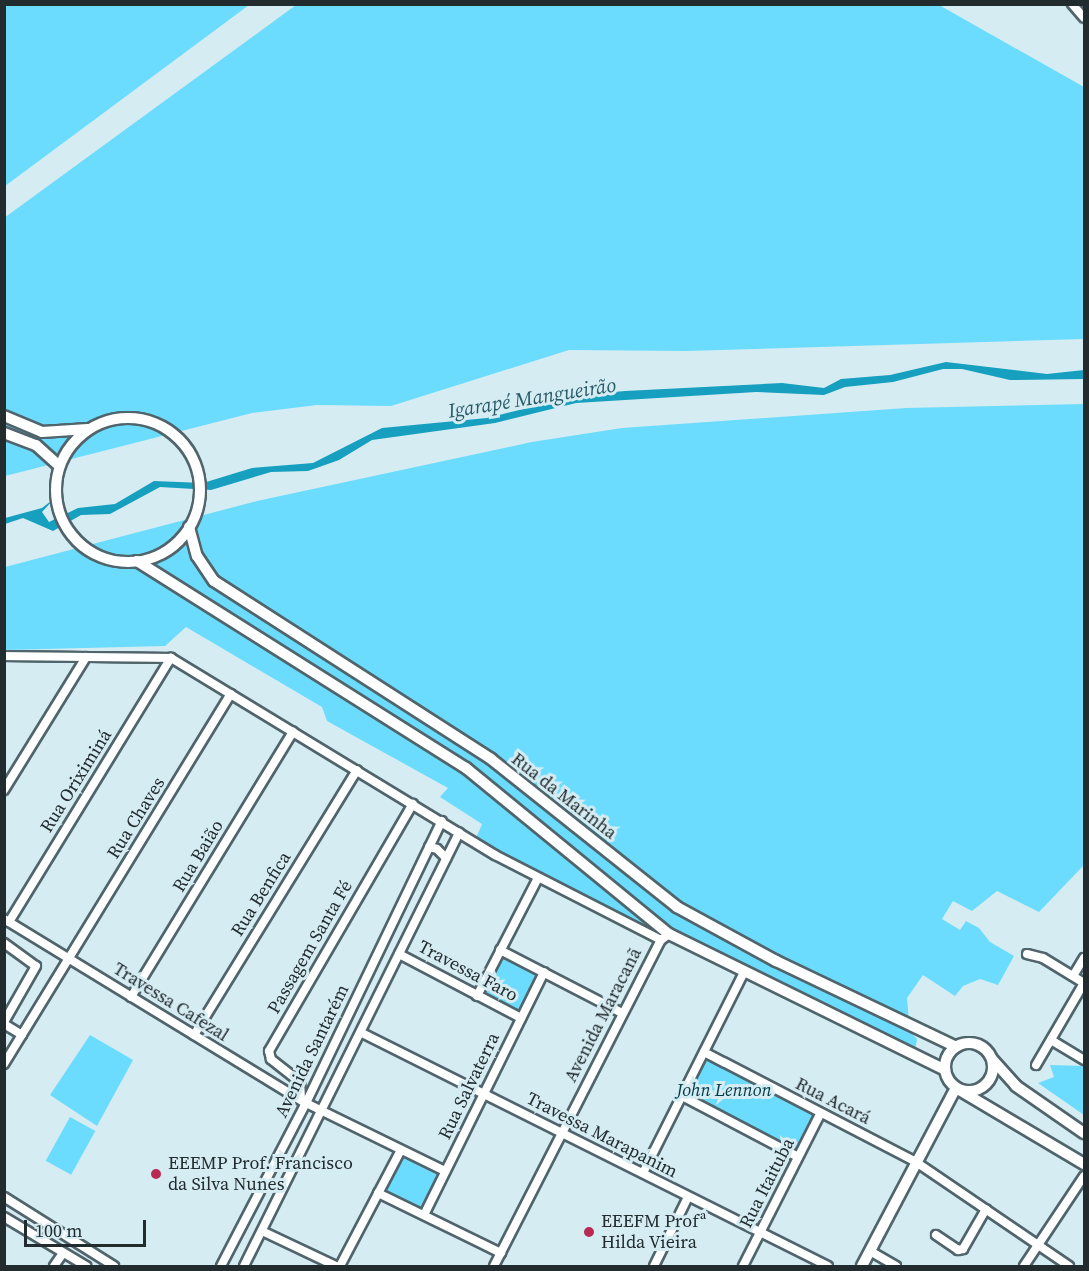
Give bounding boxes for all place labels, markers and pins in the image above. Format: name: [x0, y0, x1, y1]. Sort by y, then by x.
place label: EEEMP Prof. Francisco da Silva Nunes: [168, 1153, 353, 1196]
marker: EEEMP Prof. Francisco da Silva Nunes: [149, 1167, 163, 1181]
place label: EEEFM Profª Hilda Vieira: [601, 1211, 706, 1254]
marker: EEEFM Profª Hilda Vieira: [582, 1225, 596, 1239]

